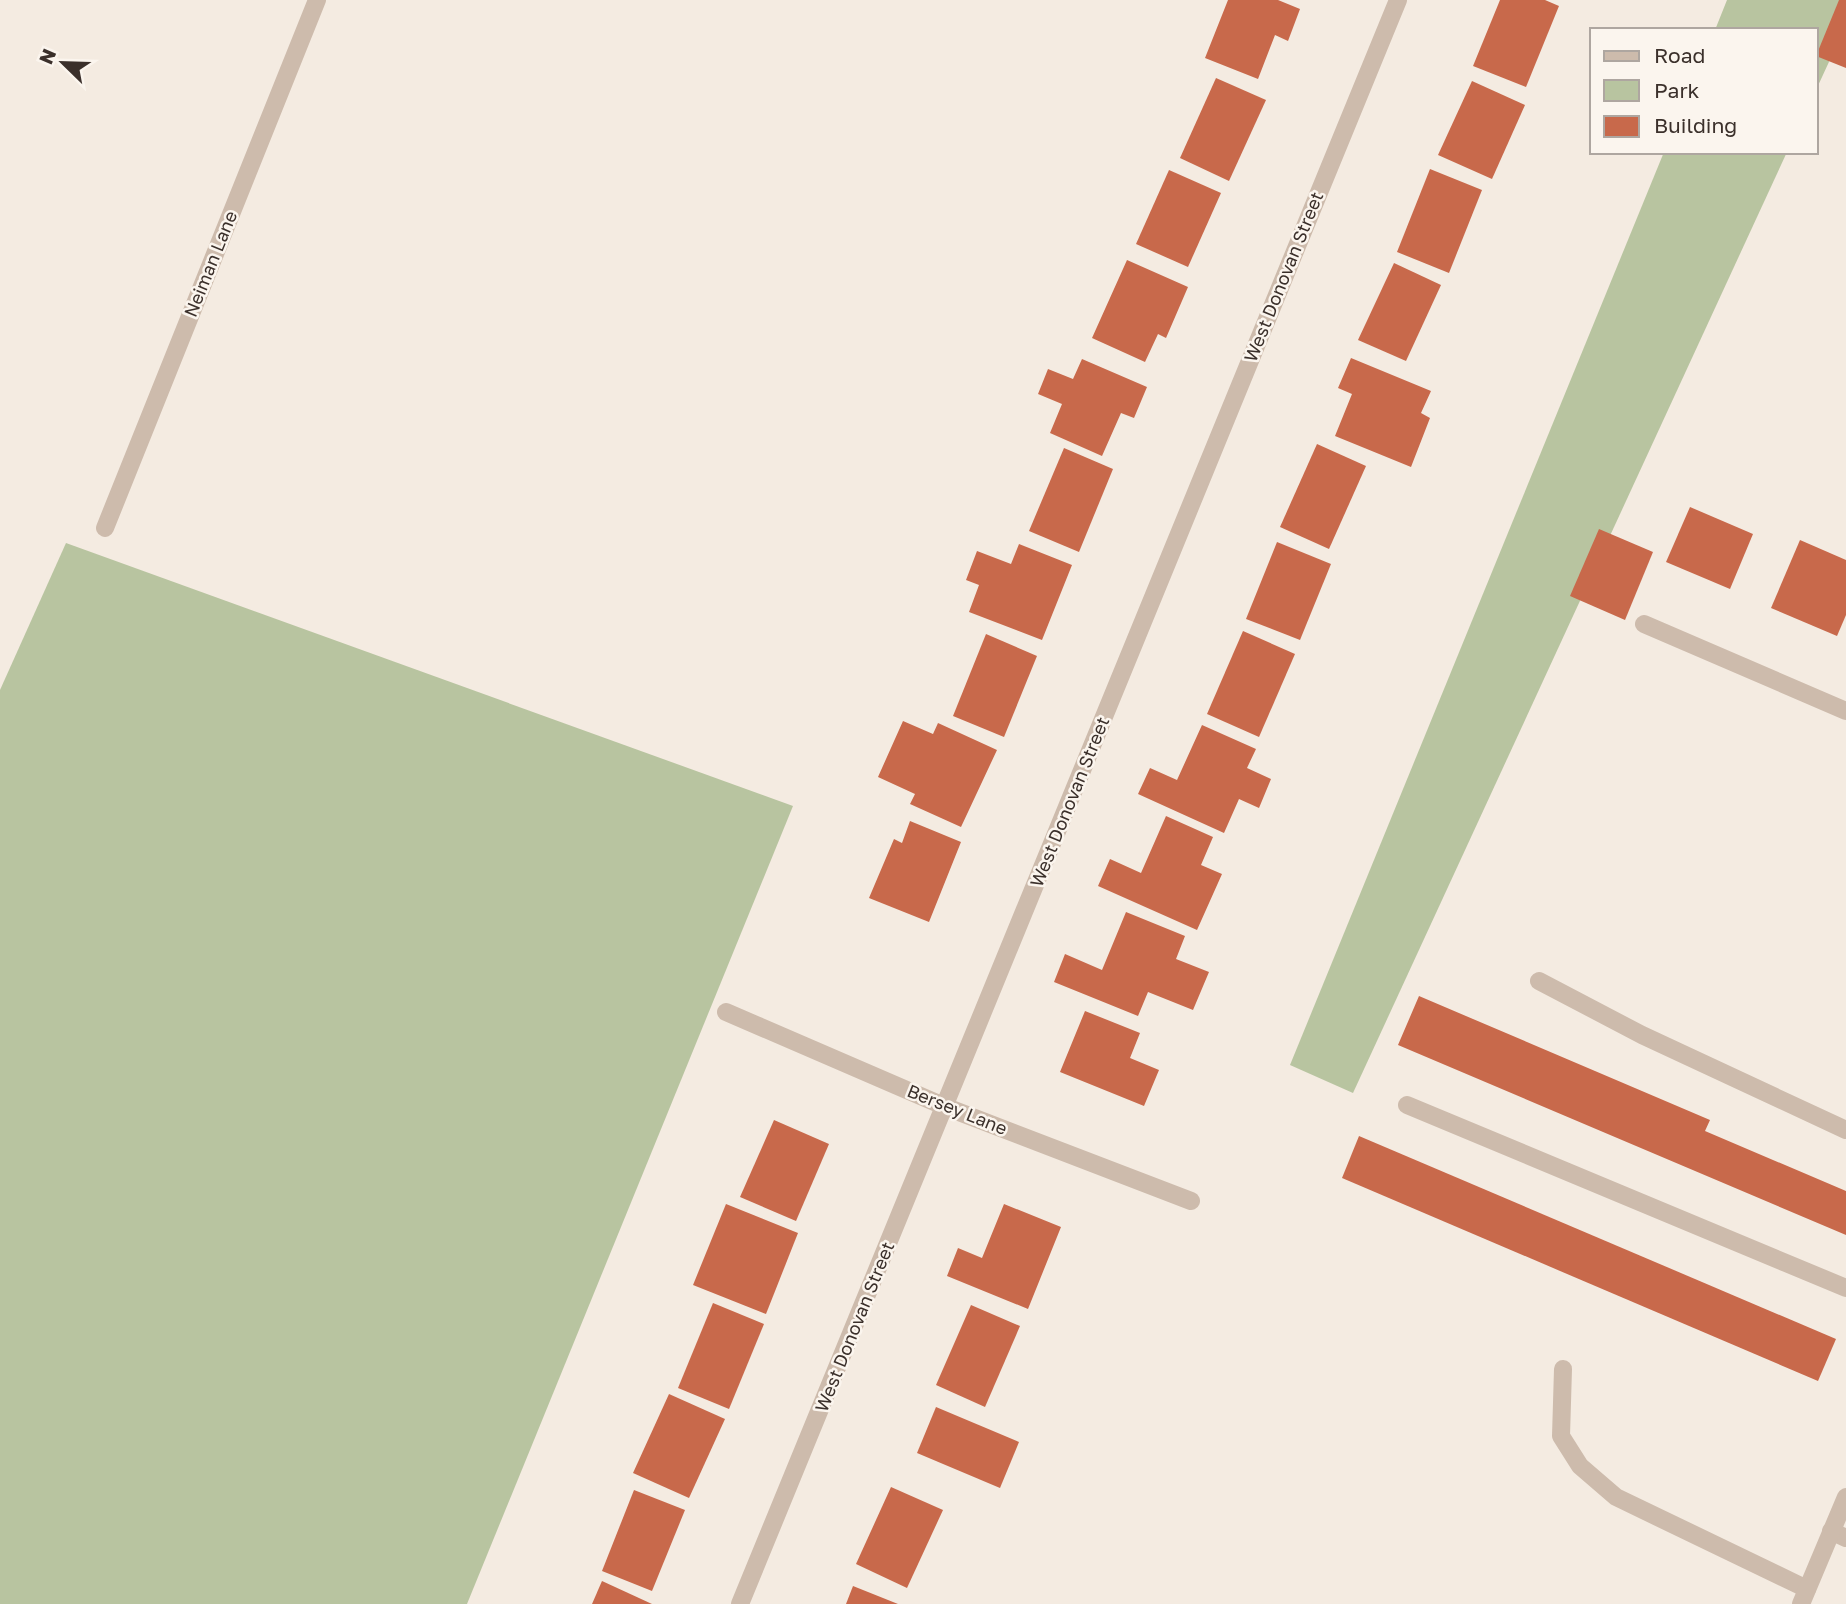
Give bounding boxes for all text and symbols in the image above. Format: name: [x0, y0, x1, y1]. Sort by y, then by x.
north arrow: [28, 28, 98, 98]
legend: [1590, 28, 1818, 154]
text: Road: [1654, 42, 1705, 68]
text: N: [33, 45, 60, 67]
text: Park: [1654, 77, 1700, 103]
text: Building: [1654, 112, 1737, 138]
street label: West Donovan Street: [1239, 188, 1327, 365]
street label: Neiman Lane: [179, 207, 241, 320]
street label: West Donovan Street: [1025, 713, 1113, 890]
street label: Bersey Lane: [904, 1079, 1011, 1139]
street label: West Donovan Street: [810, 1238, 898, 1415]

